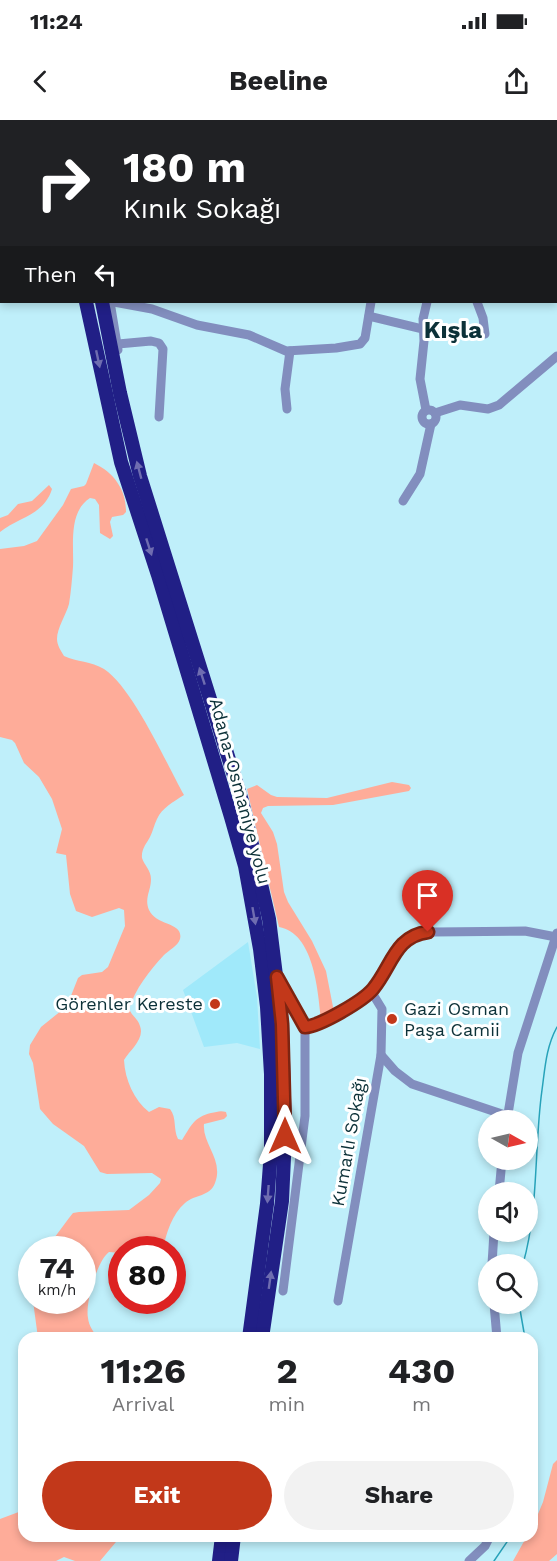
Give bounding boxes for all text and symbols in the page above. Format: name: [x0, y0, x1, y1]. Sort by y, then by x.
text: 11:24: [30, 9, 83, 34]
icon: back: [24, 65, 57, 98]
text: Beeline: [229, 65, 328, 97]
icon: share: [500, 65, 533, 98]
text: 180 m: [123, 143, 246, 192]
icon: right: [24, 144, 102, 222]
text: Kınık Sokağı: [123, 193, 281, 225]
icon: left: [89, 258, 122, 291]
text: Then: [24, 262, 77, 287]
district label: Kışla: [424, 316, 482, 344]
one-way arrow: [93, 350, 103, 368]
one-way arrow: [133, 461, 143, 479]
one-way arrow: [145, 538, 154, 556]
one-way arrow: [197, 667, 206, 685]
street label: Adana-Osmaniye yolu: [206, 696, 275, 886]
pin: [402, 870, 453, 932]
icon: arrive: [411, 879, 444, 912]
one-way arrow: [250, 906, 259, 925]
place label: Görenler Kereste: [55, 993, 203, 1014]
marker: Görenler Kereste: [208, 997, 222, 1011]
place label: Gazi Osman Paşa Camii: [404, 998, 509, 1040]
marker: Gazi Osman Paşa Camii: [385, 1012, 399, 1026]
street label: Kumarlı Sokağı: [327, 1076, 370, 1208]
position arrow: [253, 1104, 317, 1168]
north arrow: [478, 1110, 538, 1170]
map controls: [478, 1110, 538, 1314]
button: sound: [478, 1182, 538, 1242]
one-way arrow: [263, 1184, 273, 1203]
speed limit sign: 80: [108, 1236, 186, 1314]
text: 74: [39, 1250, 75, 1285]
button: search: [478, 1254, 538, 1314]
one-way arrow: [266, 1270, 275, 1289]
text: km/h: [38, 1281, 76, 1299]
text: 11:26: [100, 1350, 186, 1392]
text: 2: [276, 1350, 298, 1392]
text: 430: [388, 1350, 456, 1392]
text: Arrival: [112, 1392, 174, 1416]
text: min: [268, 1392, 305, 1416]
text: m: [412, 1392, 431, 1416]
button: Exit: [42, 1461, 272, 1530]
button: Share: [284, 1461, 514, 1530]

